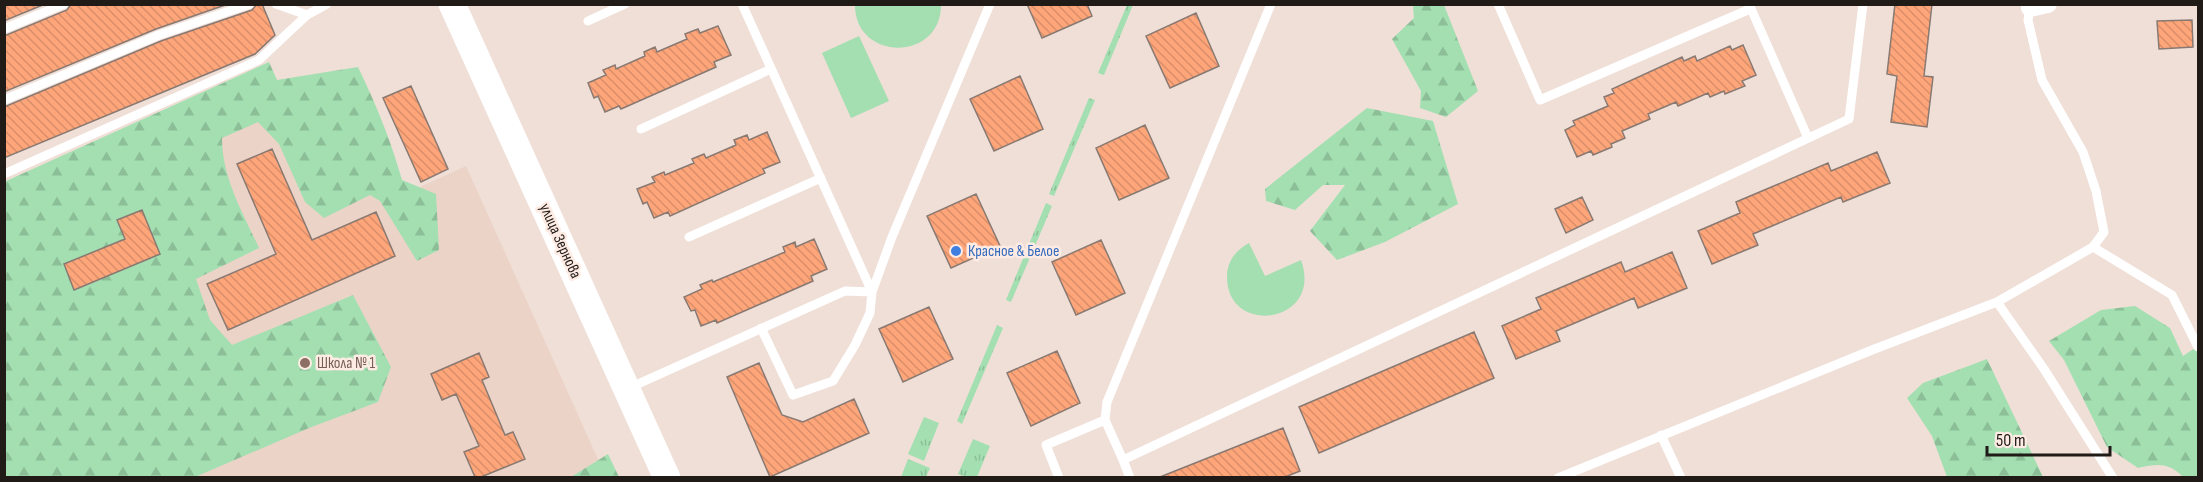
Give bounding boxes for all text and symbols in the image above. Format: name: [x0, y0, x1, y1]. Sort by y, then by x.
street label: улица Зернова: [535, 201, 585, 281]
place label: Красное & Белое: [968, 242, 1059, 261]
marker: Красное & Белое: [949, 244, 963, 258]
place label: Школа № 1: [317, 354, 376, 373]
marker: Школа № 1: [298, 356, 312, 370]
scale bar: [1987, 419, 2110, 457]
text: 50 m: [1996, 430, 2026, 451]

